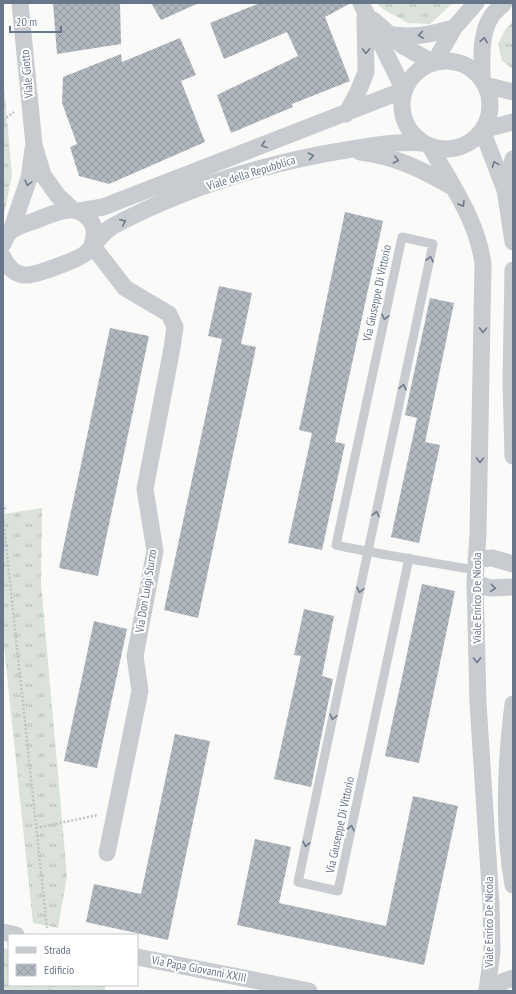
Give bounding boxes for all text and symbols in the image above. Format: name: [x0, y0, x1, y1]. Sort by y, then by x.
scale bar: [10, 8, 61, 34]
text: 20 m: [16, 14, 37, 29]
one-way arrow: [418, 30, 424, 39]
one-way arrow: [479, 37, 488, 43]
one-way arrow: [362, 48, 370, 54]
street label: Viale Giotto: [17, 49, 36, 100]
one-way arrow: [260, 140, 267, 148]
street label: Viale della Repubblica: [204, 152, 297, 193]
one-way arrow: [308, 152, 315, 160]
one-way arrow: [393, 155, 399, 163]
one-way arrow: [491, 160, 499, 167]
one-way arrow: [24, 180, 32, 187]
one-way arrow: [458, 200, 465, 207]
one-way arrow: [119, 219, 126, 227]
street label: Via Giuseppe Di Vittorio: [359, 243, 394, 343]
one-way arrow: [425, 256, 434, 263]
one-way arrow: [381, 314, 389, 320]
one-way arrow: [479, 327, 487, 333]
one-way arrow: [398, 383, 407, 390]
one-way arrow: [476, 457, 484, 463]
one-way arrow: [371, 511, 380, 517]
street label: Via Don Luigi Sturzo: [131, 548, 159, 635]
street label: Viale Enrico De Nicola: [469, 552, 484, 645]
one-way arrow: [490, 583, 496, 592]
one-way arrow: [356, 587, 364, 593]
one-way arrow: [473, 657, 481, 663]
one-way arrow: [329, 714, 337, 720]
street label: Via Giuseppe Di Vittorio: [322, 775, 357, 875]
one-way arrow: [347, 825, 355, 832]
one-way arrow: [302, 841, 310, 847]
street label: Viale Enrico De Nicola: [481, 876, 496, 969]
legend: [8, 934, 138, 986]
text: Strada: [44, 942, 71, 957]
street label: Via Papa Giovanni XXIII: [149, 952, 248, 985]
text: Edificio: [44, 962, 74, 977]

